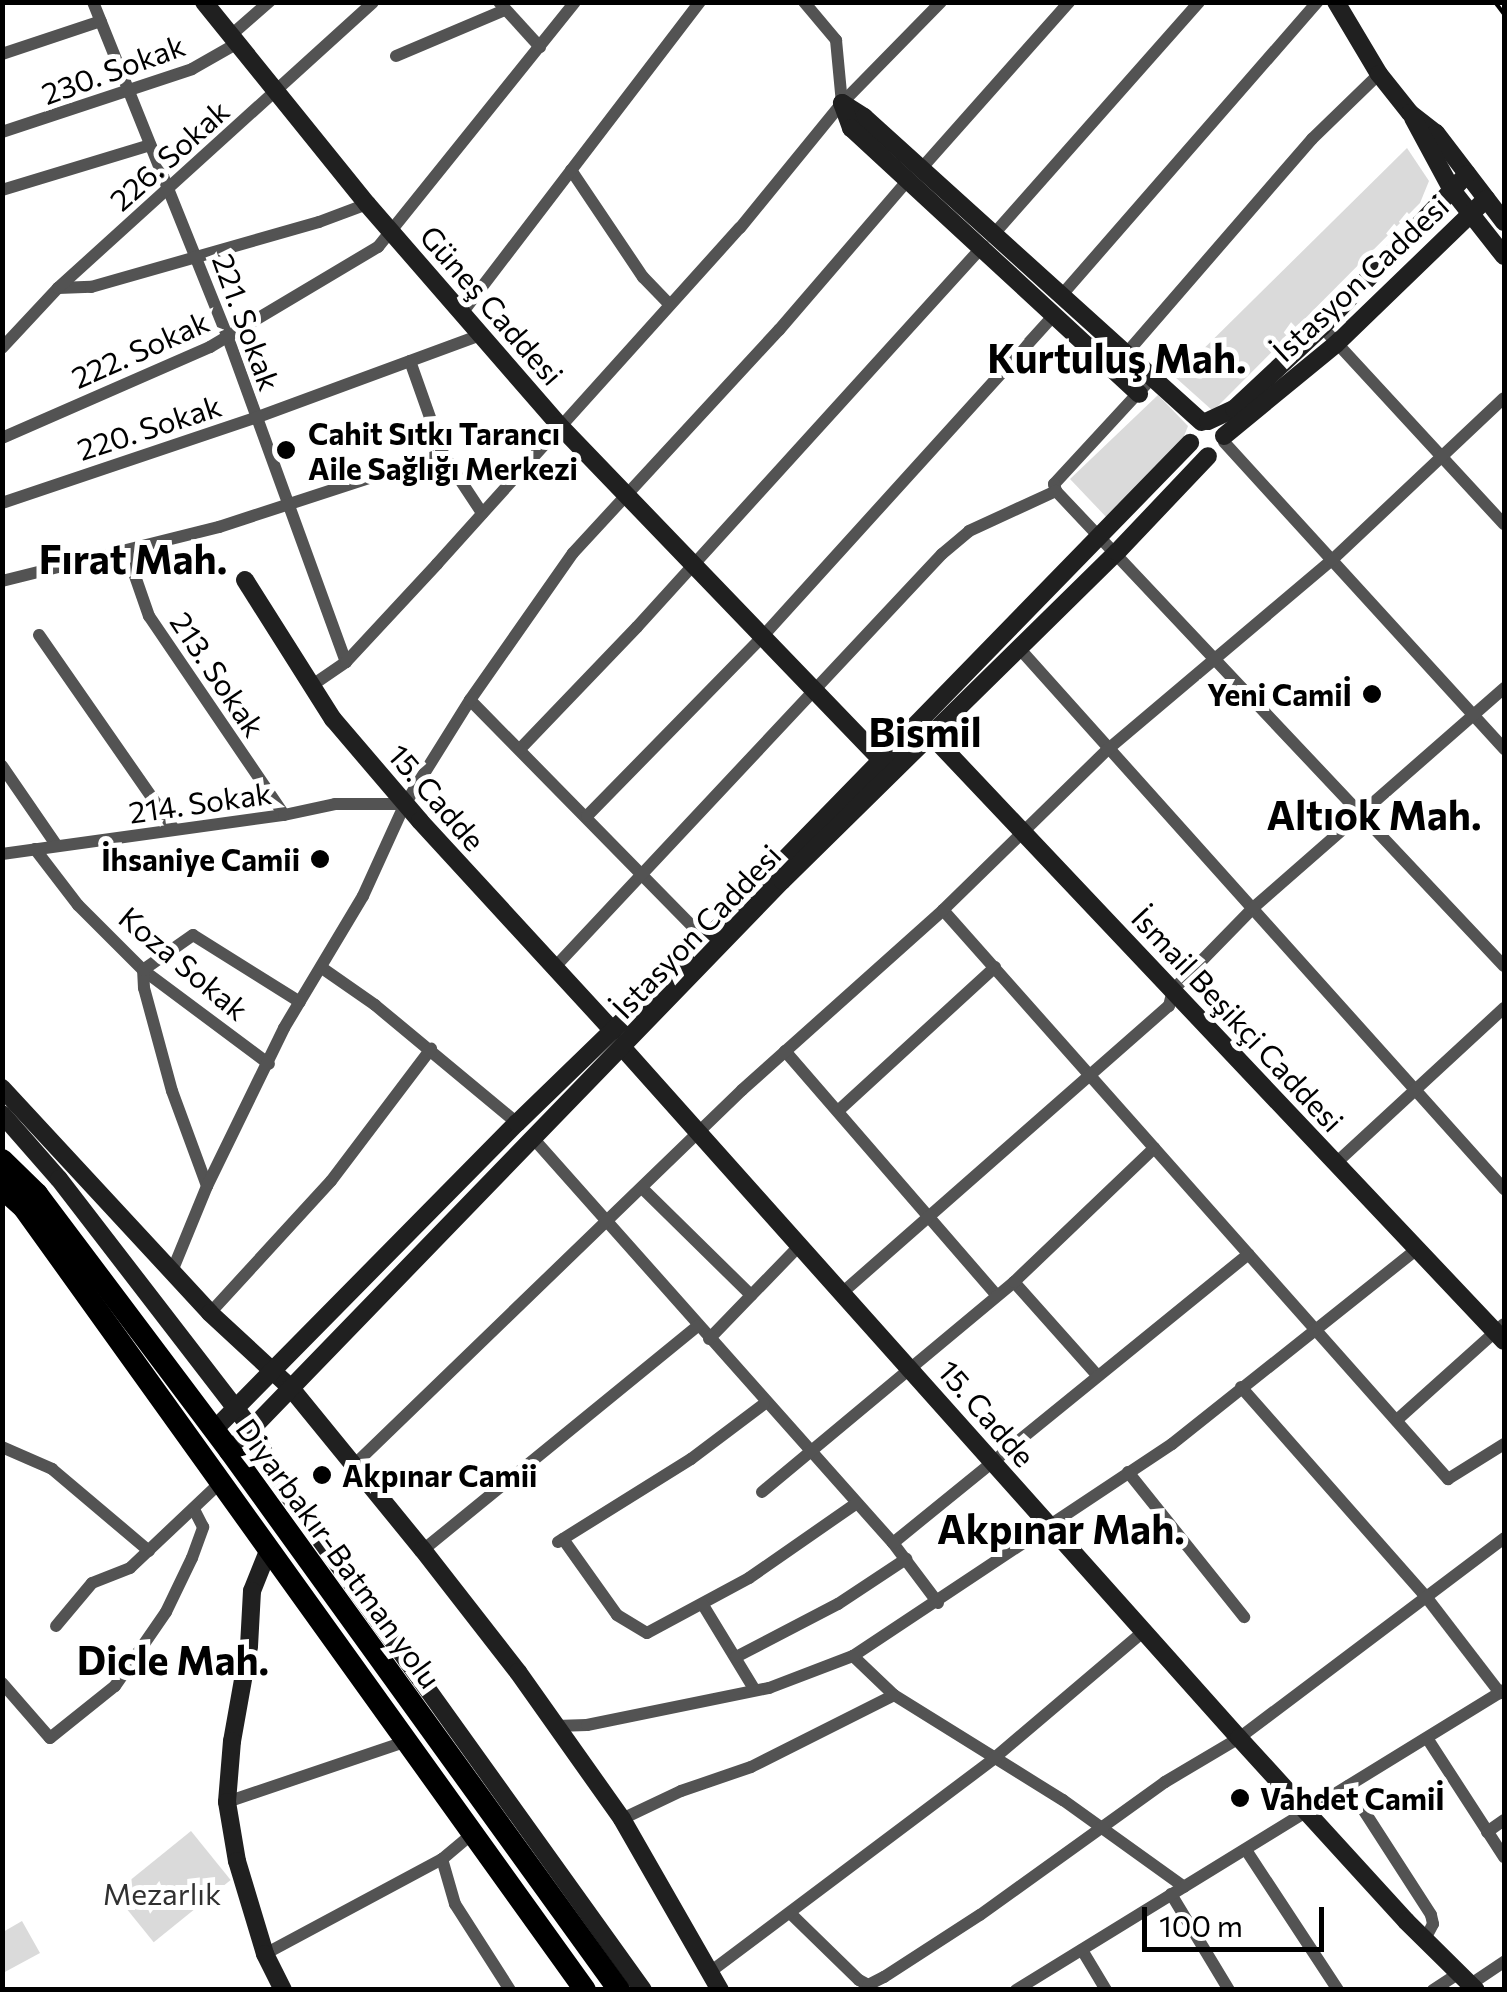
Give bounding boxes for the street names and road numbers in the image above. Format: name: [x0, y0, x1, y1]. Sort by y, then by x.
street label: 230. Sokak: [37, 27, 189, 111]
street label: 226. Sokak: [102, 92, 236, 218]
street label: İstasyon Caddesi: [1265, 187, 1455, 369]
street label: Güneş Caddesi: [413, 218, 571, 392]
street label: 221. Sokak: [206, 249, 288, 395]
street label: 222. Sokak: [66, 303, 214, 395]
street label: 220. Sokak: [73, 387, 225, 467]
street label: 213. Sokak: [163, 605, 273, 743]
street label: 15. Cadde: [381, 736, 493, 858]
street label: 214. Sokak: [126, 774, 274, 830]
street label: İstasyon Caddesi: [604, 837, 788, 1025]
street label: Koza Sokak: [112, 899, 256, 1027]
street label: İsmail Beşikçi Caddesi: [1125, 899, 1351, 1139]
street label: 15. Cadde: [931, 1352, 1043, 1474]
street label: Diyarbakır-Batman yolu: [229, 1411, 449, 1695]

